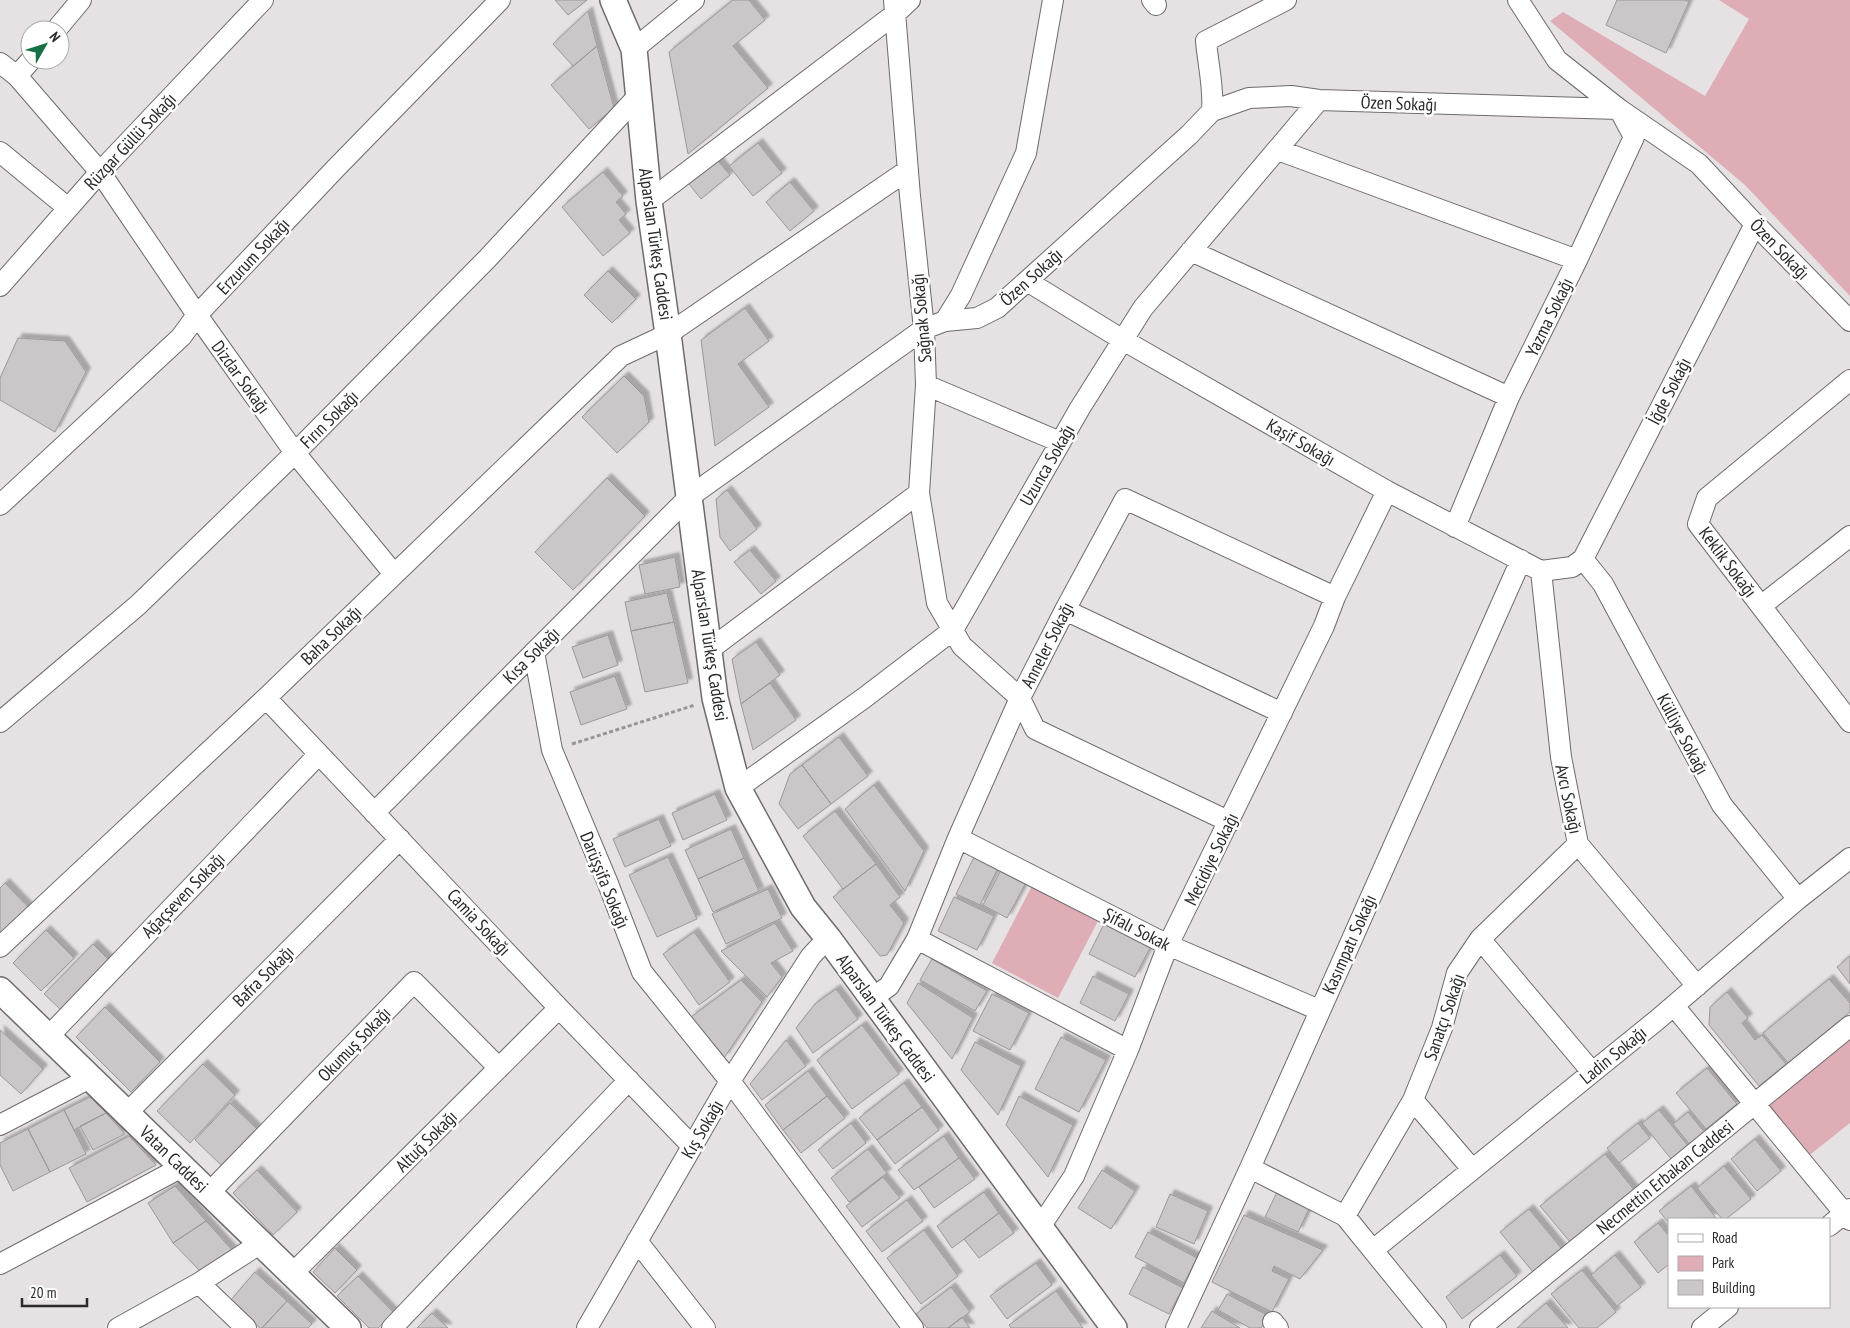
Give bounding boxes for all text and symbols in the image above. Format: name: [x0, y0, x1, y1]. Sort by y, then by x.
north arrow: [20, 20, 70, 70]
text: N: [46, 28, 64, 45]
street label: Rüzgar Güllü Sokağı: [79, 88, 181, 194]
street label: Özen Sokağı: [1360, 90, 1438, 116]
street label: Alparslan Türkeş Caddesi: [634, 166, 678, 322]
street label: Erzurum Sokağı: [212, 213, 294, 299]
street label: Özen Sokağı: [1745, 214, 1815, 284]
street label: Özen Sokağı: [995, 243, 1067, 311]
street label: Sağnak Sokağı: [906, 272, 936, 364]
street label: Yazma Sokağı: [1520, 274, 1578, 360]
street label: Dizdar Sokağı: [207, 336, 275, 418]
street label: İğde Sokağı: [1642, 354, 1696, 428]
street label: Fırın Sokağı: [295, 385, 363, 453]
street label: Kaşif Sokağı: [1263, 413, 1339, 471]
street label: Uzunca Sokağı: [1014, 420, 1080, 510]
street label: Keklik Sokağı: [1694, 522, 1762, 602]
street label: Alparslan Türkeş Caddesi: [687, 567, 733, 723]
street label: Anneler Sokağı: [1016, 598, 1078, 692]
street label: Baha Sokağı: [296, 600, 366, 670]
street label: Kısa Sokağı: [498, 622, 564, 688]
street label: Külliye Sokağı: [1652, 690, 1714, 778]
street label: Avcı Sokağı: [1550, 762, 1588, 836]
street label: Mecidiye Sokağı: [1179, 809, 1243, 909]
street label: Darüşşifa Sokağı: [575, 828, 635, 932]
street label: Ağaçseven Sokağı: [136, 847, 230, 943]
street label: Camia Sokağı: [442, 884, 516, 960]
street label: Kasımpatı Sokağı: [1317, 891, 1381, 997]
street label: Şifalı Sokak: [1100, 902, 1174, 956]
street label: Bafra Sokağı: [227, 940, 299, 1012]
street label: Alparslan Türkeş Caddesi: [832, 949, 940, 1087]
street label: Sanatçı Sokağı: [1418, 971, 1470, 1063]
street label: Okumuş Sokağı: [313, 1002, 395, 1086]
street label: Ladin Sokağı: [1575, 1021, 1651, 1089]
street label: Kış Sokağı: [676, 1096, 728, 1162]
street label: Altuğ Sokağı: [390, 1105, 462, 1177]
street label: Necmettin Erbakan Caddesi: [1592, 1115, 1738, 1239]
street label: Vatan Caddesi: [134, 1120, 213, 1197]
legend: [1668, 1218, 1830, 1308]
text: Road: [1712, 1228, 1738, 1247]
text: Park: [1712, 1253, 1734, 1272]
scale bar: [22, 1276, 88, 1308]
text: Building: [1712, 1278, 1755, 1297]
text: 20 m: [30, 1283, 56, 1302]

